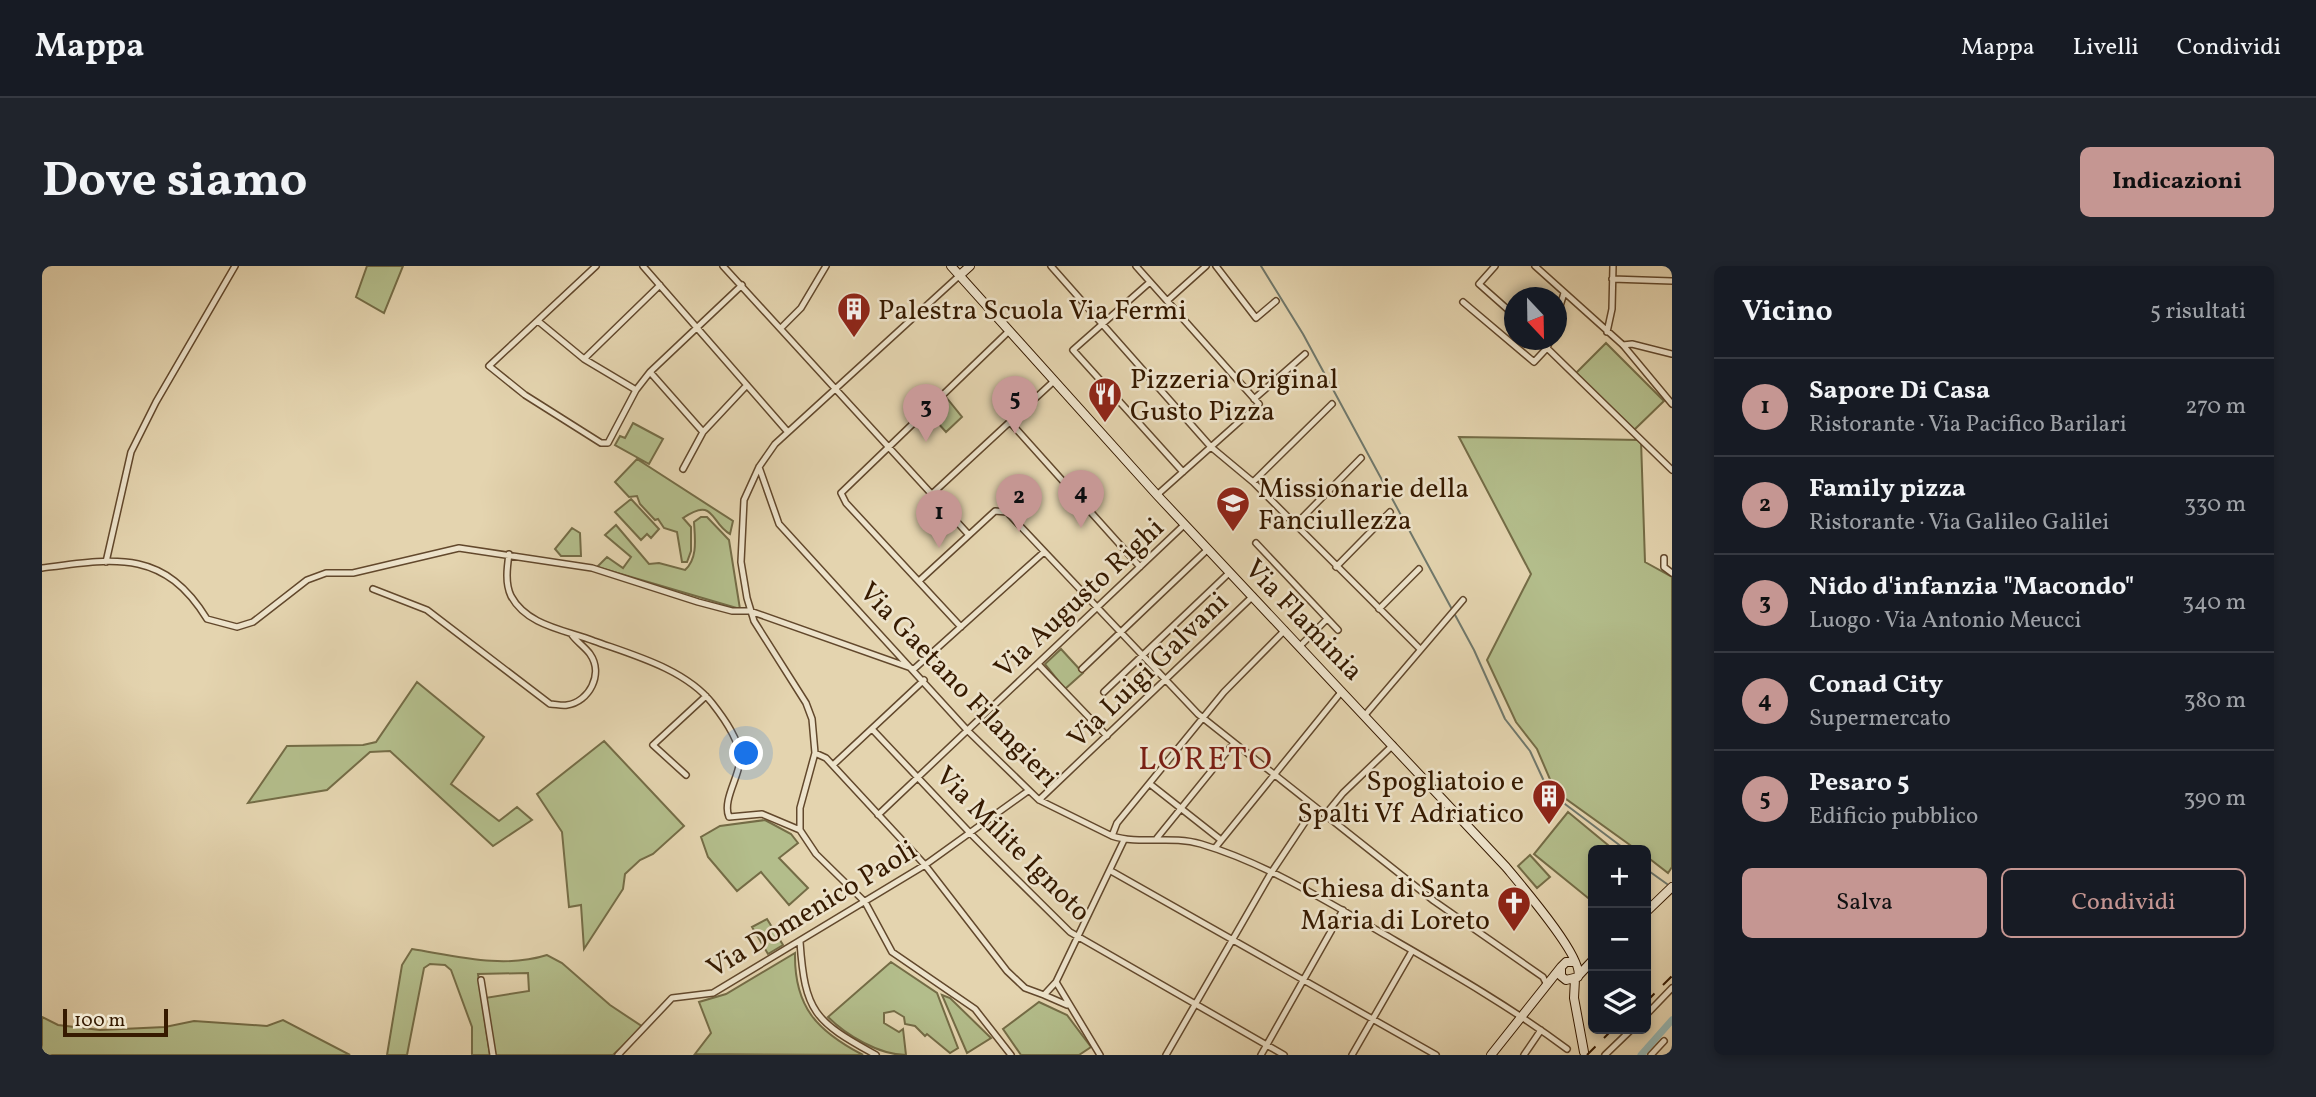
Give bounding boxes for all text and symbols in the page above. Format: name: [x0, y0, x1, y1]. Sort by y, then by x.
text: Mappa: [35, 25, 144, 71]
text: Mappa: [1961, 31, 2035, 65]
text: Livelli: [2073, 31, 2139, 65]
text: Condividi: [2177, 31, 2281, 65]
button: Indicazioni: [2080, 147, 2274, 217]
text: Dove siamo: [42, 148, 308, 217]
north arrow: [1504, 287, 1567, 350]
building icon: Palestra Scuola Via Fermi: [835, 290, 873, 339]
text: Vicino: [1742, 291, 1833, 333]
place label: Palestra Scuola Via Fermi: [878, 292, 1187, 331]
text: 5 risultati: [2150, 296, 2246, 328]
place label: Pizzeria Original Gusto Pizza: [1130, 361, 1338, 432]
text: Sapore Di Casa: [1809, 373, 1990, 409]
restaurant icon: Pizzeria Original Gusto Pizza: [1086, 375, 1124, 424]
pin: 5: [992, 376, 1038, 434]
pin: 3: [903, 384, 949, 442]
text: 1: [1760, 391, 1770, 423]
text: 270 m: [2185, 391, 2246, 423]
text: Ristorante · Via Pacifico Barilari: [1809, 409, 2127, 441]
pin: 4: [1058, 470, 1104, 528]
place label: Missionarie della Fanciullezza: [1258, 470, 1469, 541]
text: Family pizza: [1809, 471, 1966, 507]
pin: 2: [996, 474, 1042, 532]
school or university icon: Missionarie della Fanciullezza: [1214, 484, 1252, 533]
text: 2: [1759, 489, 1771, 521]
text: 330 m: [2184, 489, 2246, 521]
pin: 1: [916, 490, 962, 548]
text: Ristorante · Via Galileo Galilei: [1809, 507, 2109, 539]
street label: Via Augusto Righi: [986, 510, 1173, 688]
street label: Via Flaminia: [1235, 551, 1371, 690]
text: Nido d'infanzia "Macondo": [1809, 569, 2134, 605]
street label: Via Gaetano Filangieri: [849, 574, 1067, 797]
street label: Via Luigi Galvani: [1059, 584, 1238, 758]
text: 3: [1759, 587, 1771, 619]
text: 340 m: [2182, 587, 2246, 619]
text: Luogo · Via Antonio Meucci: [1809, 605, 2082, 637]
text: Conad City: [1809, 667, 1943, 703]
text: 4: [1758, 685, 1772, 717]
text: 380 m: [2184, 685, 2246, 717]
text: Supermercato: [1809, 703, 1951, 735]
your location: [729, 736, 763, 770]
district label: LORETO: [1138, 739, 1274, 783]
street label: Via Milite Ignoto: [926, 758, 1099, 931]
place label: Spogliatoio e Spalti Vf Adriatico: [1297, 763, 1524, 834]
text: Pesaro 5: [1809, 765, 1910, 801]
building icon: Spogliatoio e Spalti Vf Adriatico: [1530, 777, 1568, 826]
text: 5: [1759, 783, 1771, 815]
text: 390 m: [2183, 783, 2246, 815]
text: Edificio pubblico: [1809, 801, 1978, 833]
street label: Via Domenico Paoli: [700, 832, 925, 988]
map controls: [1588, 845, 1651, 1034]
button: +: [1588, 845, 1651, 908]
button: Salva: [1742, 868, 1987, 938]
button: Condividi: [2001, 868, 2246, 938]
place label: Chiesa di Santa Maria di Loreto: [1300, 870, 1490, 941]
church icon: Chiesa di Santa Maria di Loreto: [1495, 884, 1533, 933]
button: −: [1588, 908, 1651, 971]
button: layers: [1588, 971, 1651, 1034]
scale bar: [63, 1006, 168, 1038]
text: 100 m: [74, 1008, 125, 1034]

